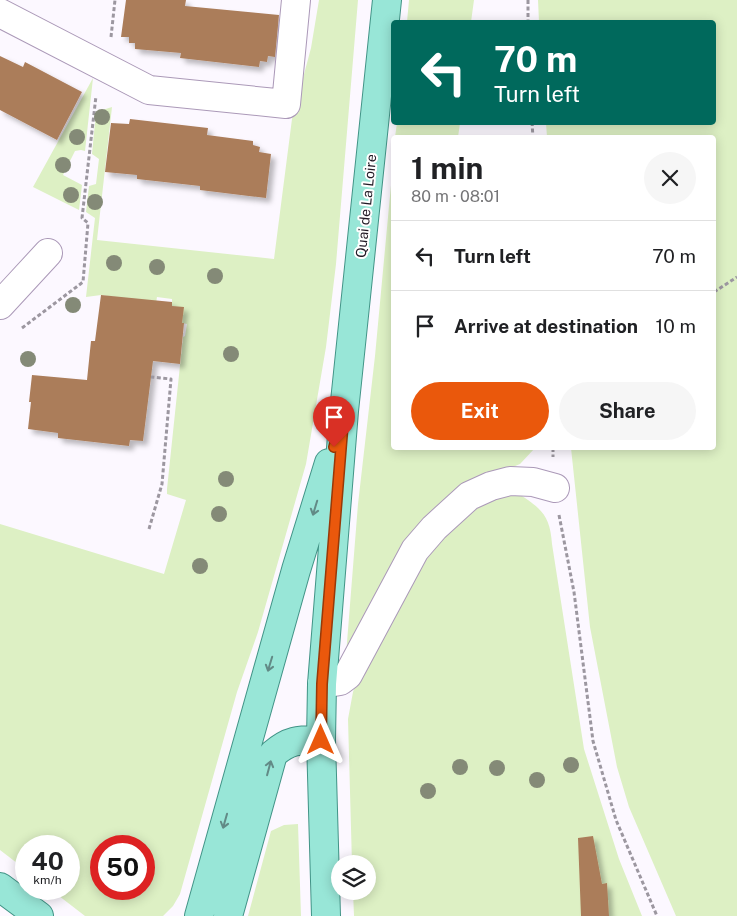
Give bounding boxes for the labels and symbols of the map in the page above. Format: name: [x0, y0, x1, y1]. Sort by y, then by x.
street label: Quai de La Loire: [353, 153, 379, 259]
pin: [313, 396, 355, 447]
one-way arrow: [310, 500, 319, 516]
one-way arrow: [264, 656, 274, 672]
position arrow: [294, 713, 346, 765]
one-way arrow: [264, 760, 274, 776]
one-way arrow: [220, 812, 230, 828]
speed limit sign: 50: [90, 835, 155, 900]

